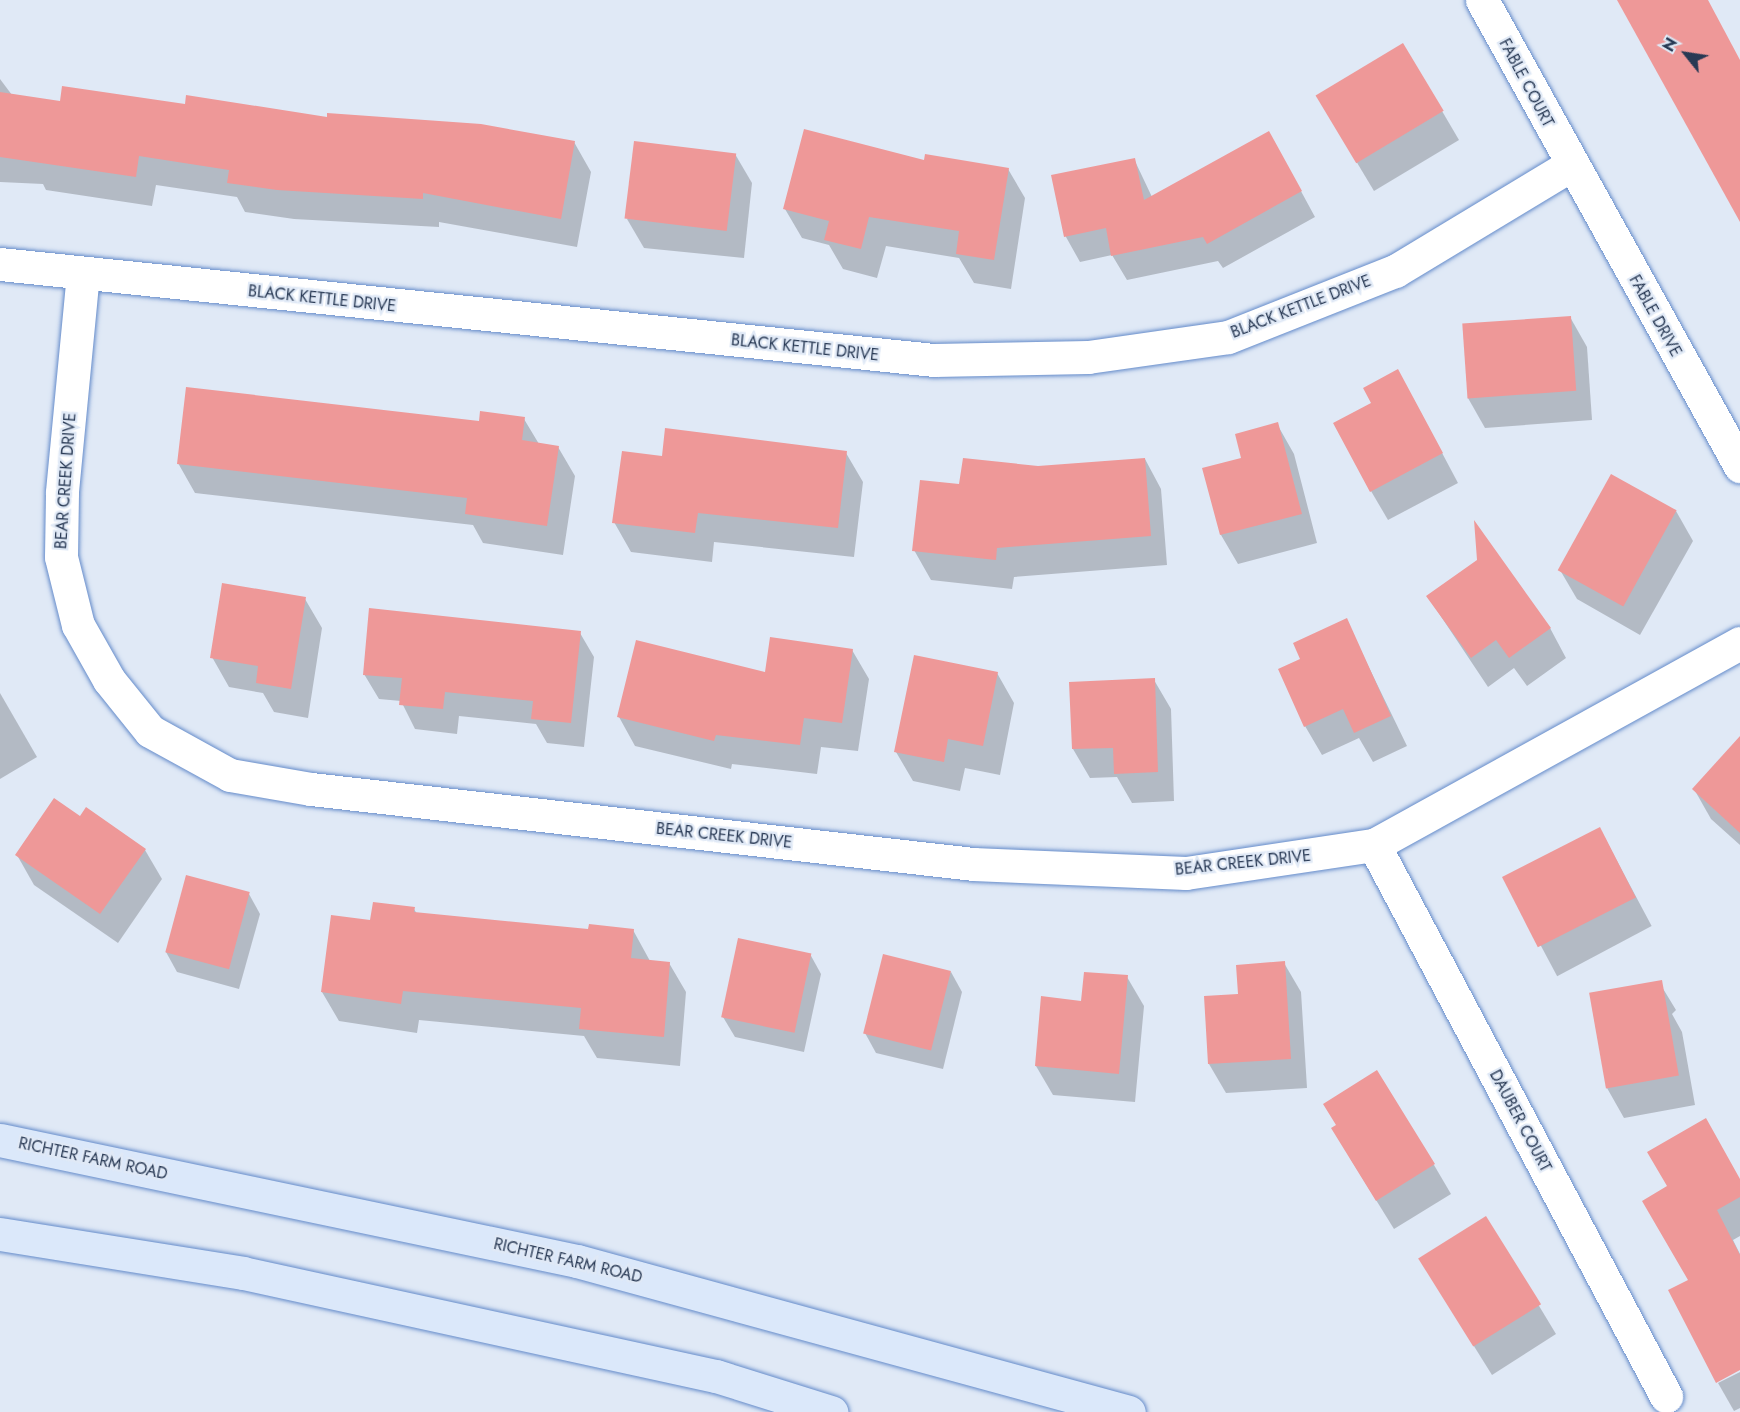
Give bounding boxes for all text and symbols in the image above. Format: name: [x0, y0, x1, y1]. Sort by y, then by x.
north arrow: [1656, 24, 1716, 84]
text: N: [1657, 33, 1683, 56]
street label: FABLE COURT: [1495, 36, 1557, 130]
street label: BLACK KETTLE DRIVE: [1228, 271, 1374, 343]
street label: FABLE DRIVE: [1625, 272, 1685, 360]
street label: BLACK KETTLE DRIVE: [247, 282, 397, 316]
street label: BLACK KETTLE DRIVE: [730, 331, 880, 365]
street label: BEAR CREEK DRIVE: [52, 412, 80, 550]
street label: BEAR CREEK DRIVE: [655, 819, 793, 853]
street label: BEAR CREEK DRIVE: [1174, 846, 1312, 880]
street label: DAUBER COURT: [1485, 1067, 1555, 1175]
street label: RICHTER FARM ROAD: [17, 1134, 169, 1184]
street label: RICHTER FARM ROAD: [492, 1235, 644, 1287]

